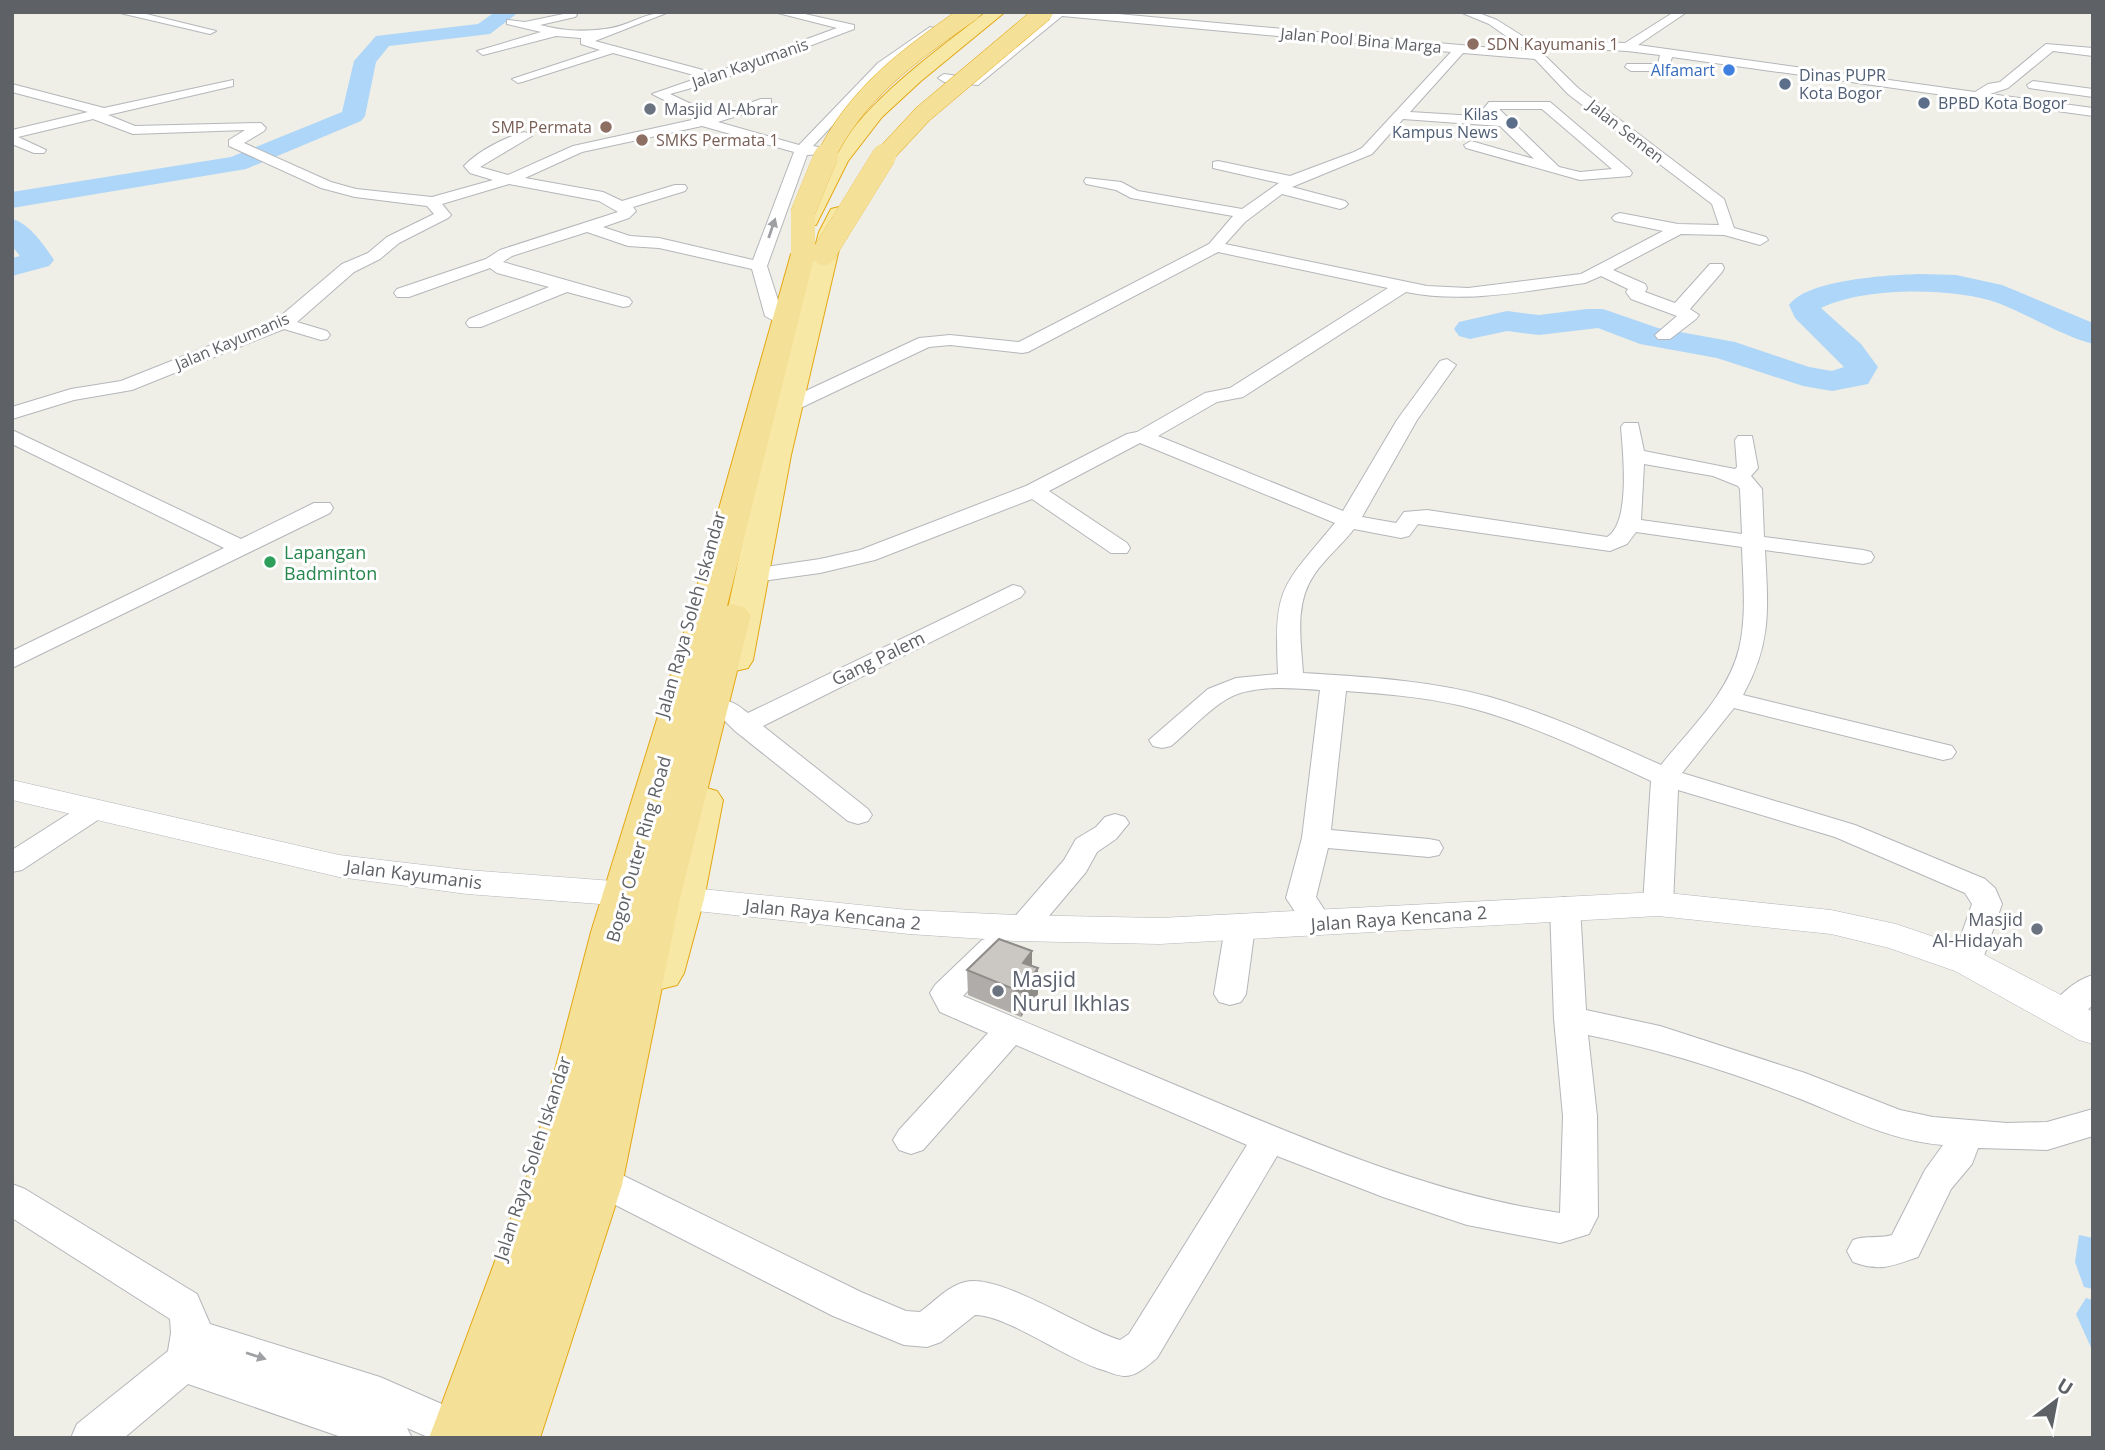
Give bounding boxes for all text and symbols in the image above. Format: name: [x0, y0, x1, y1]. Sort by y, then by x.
street label: Jalan Pool Bina Marga: [1277, 22, 1443, 58]
street label: Jalan Kayumanis: [687, 33, 811, 94]
place label: SDN Kayumanis 1: [1487, 33, 1619, 55]
marker: SDN Kayumanis 1: [1465, 36, 1481, 52]
place label: Alfamart: [1651, 59, 1715, 81]
marker: Alfamart: [1721, 62, 1737, 78]
place label: Dinas PUPR Kota Bogor: [1799, 64, 1886, 104]
marker: Dinas PUPR Kota Bogor: [1777, 76, 1793, 92]
place label: BPBD Kota Bogor: [1938, 92, 2068, 114]
street label: Jalan Semen: [1582, 93, 1669, 168]
marker: BPBD Kota Bogor: [1916, 95, 1932, 111]
place label: Masjid Al-Abrar: [664, 98, 779, 120]
marker: Masjid Al-Abrar: [642, 101, 658, 117]
place label: Kilas Kampus News: [1392, 103, 1498, 143]
marker: Kilas Kampus News: [1504, 115, 1520, 131]
place label: SMP Permata: [492, 116, 592, 138]
marker: SMP Permata: [598, 119, 614, 135]
place label: SMKS Permata 1: [656, 129, 779, 151]
marker: SMKS Permata 1: [634, 132, 650, 148]
one-way arrow: [767, 218, 778, 239]
street label: Jalan Kayumanis: [170, 307, 292, 376]
street label: Jalan Raya Soleh Iskandar: [648, 507, 731, 722]
place label: Lapangan Badminton: [284, 540, 377, 585]
marker: Lapangan Badminton: [262, 554, 278, 570]
street label: Gang Palem: [827, 625, 929, 691]
street label: Bogor Outer Ring Road: [600, 753, 676, 945]
street label: Jalan Kayumanis: [343, 853, 483, 894]
street label: Jalan Raya Kencana 2: [742, 893, 922, 935]
street label: Jalan Raya Kencana 2: [1308, 900, 1488, 936]
place label: Masjid Al-Hidayah: [1932, 907, 2023, 952]
marker: Masjid Al-Hidayah: [2029, 921, 2045, 937]
place label: Masjid Nurul Ikhlas: [1012, 965, 1130, 1017]
marker: Masjid Nurul Ikhlas: [990, 983, 1006, 999]
street label: Jalan Raya Soleh Iskandar: [487, 1052, 577, 1265]
one-way arrow: [246, 1351, 267, 1362]
north arrow: [2021, 1366, 2091, 1436]
text: U: [2052, 1372, 2078, 1401]

